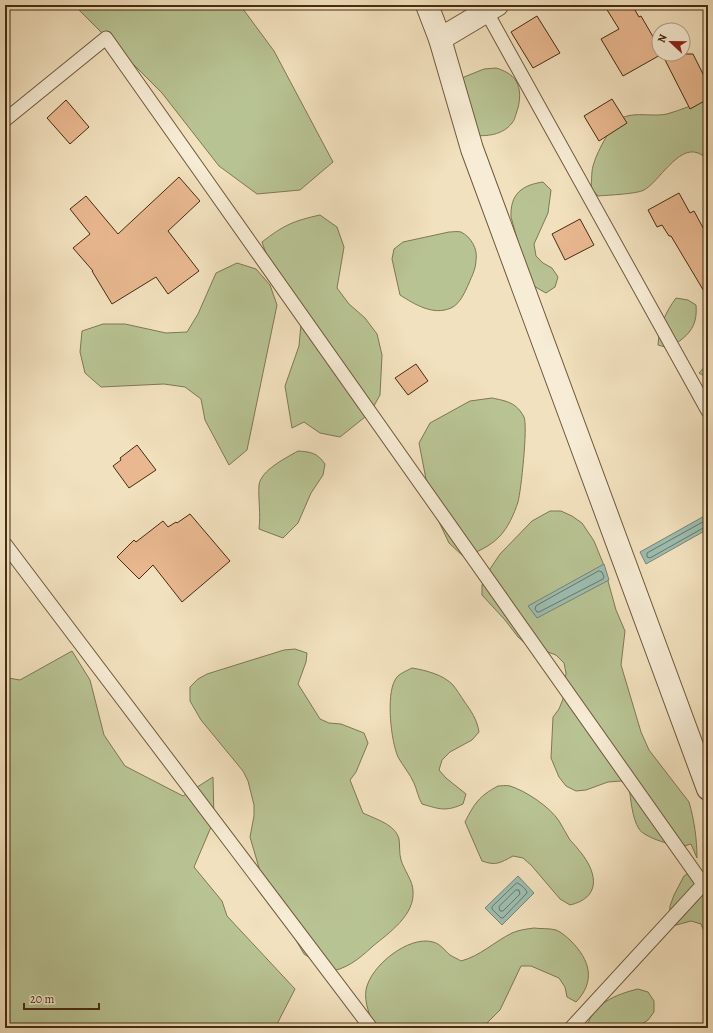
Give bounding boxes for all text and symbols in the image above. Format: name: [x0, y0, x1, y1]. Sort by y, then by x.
north arrow: [651, 22, 691, 62]
text: N: [654, 32, 671, 45]
scale bar: [24, 985, 99, 1011]
text: 20 m: [30, 991, 54, 1007]

